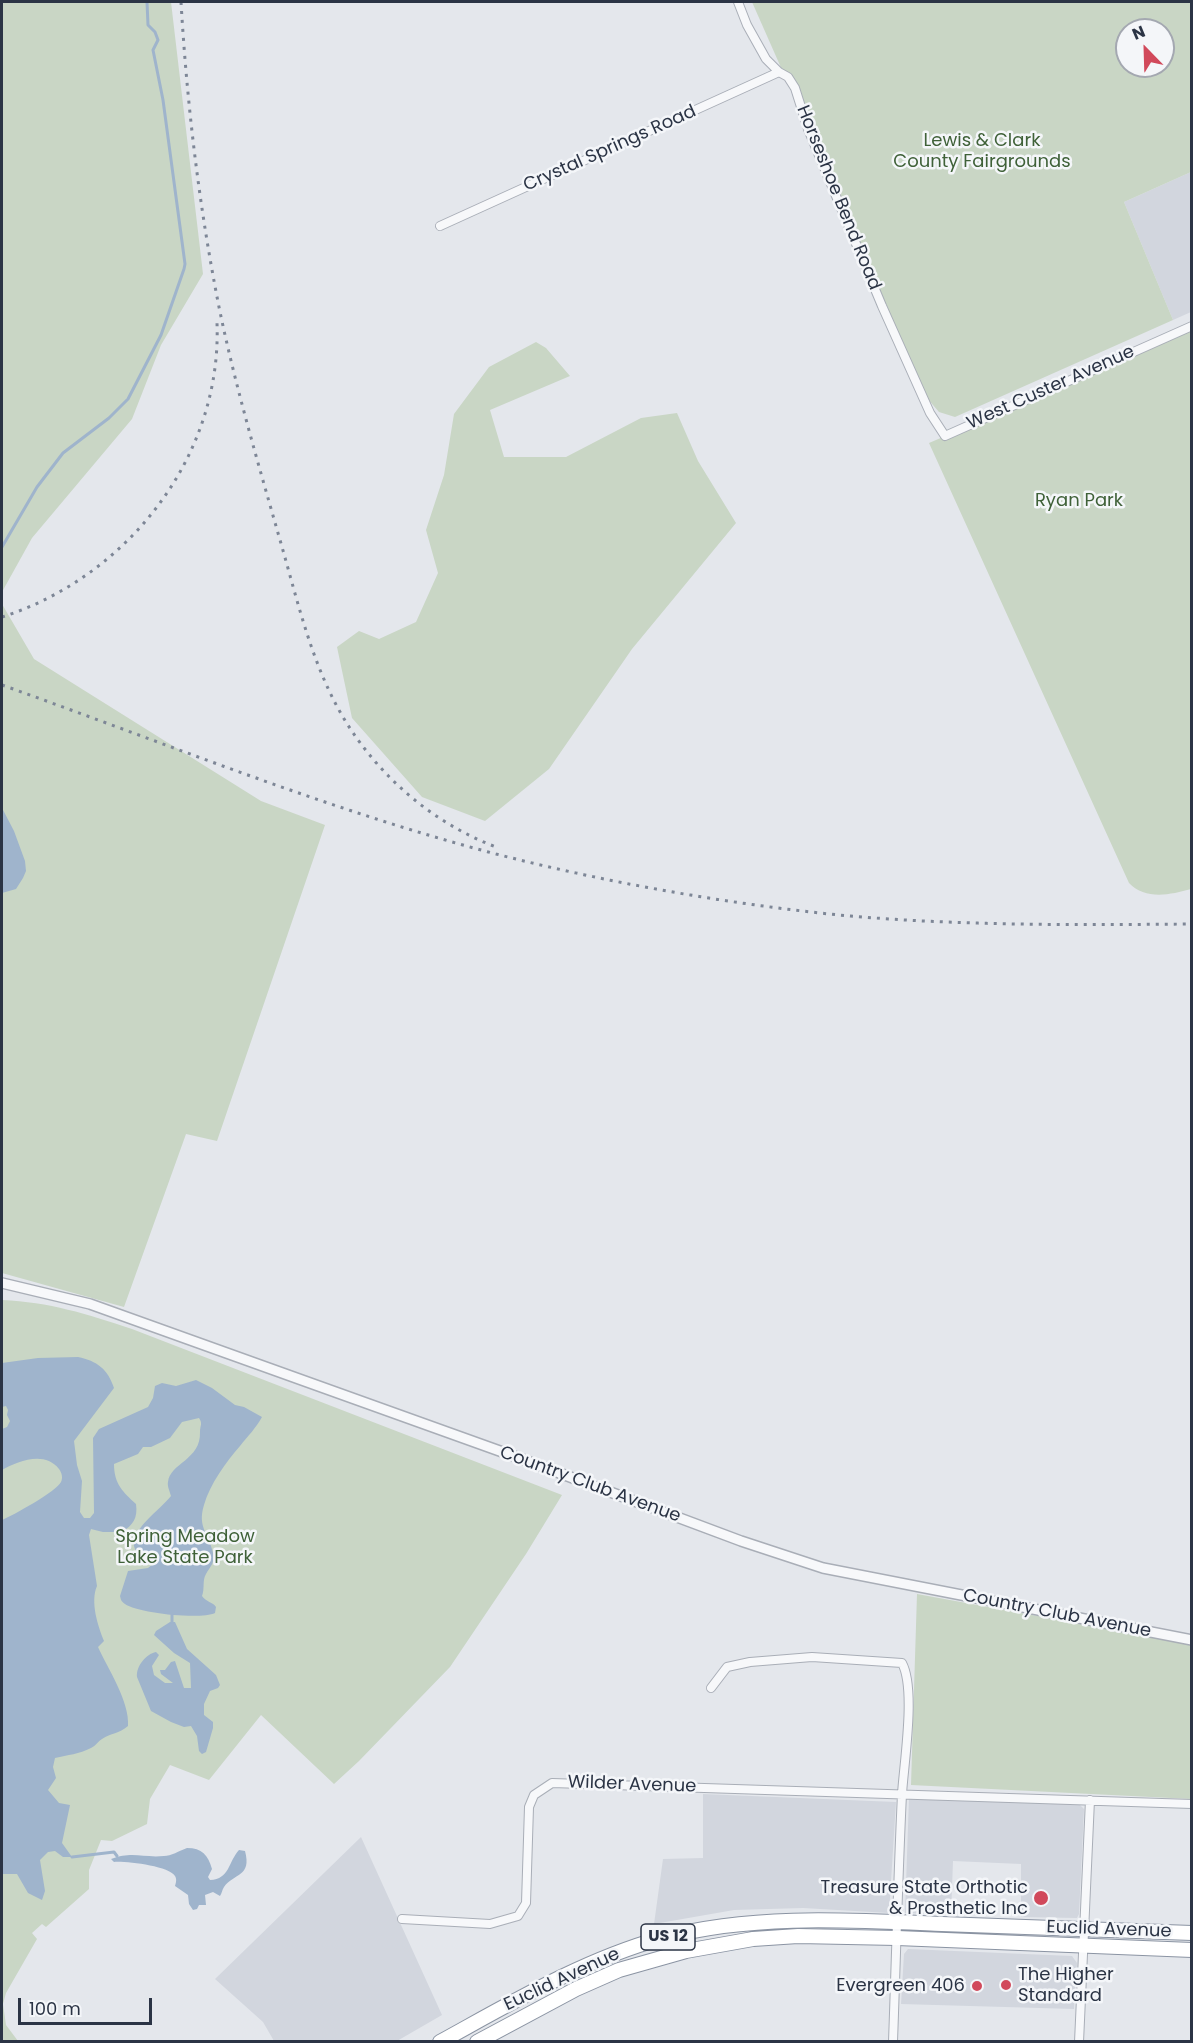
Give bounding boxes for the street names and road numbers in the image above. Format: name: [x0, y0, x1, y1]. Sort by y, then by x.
street label: Crystal Springs Road: [520, 101, 700, 197]
street label: Horseshoe Bend Road: [791, 103, 885, 293]
street label: West Custer Avenue: [964, 341, 1138, 435]
street label: Country Club Avenue: [497, 1442, 683, 1528]
street label: Country Club Avenue: [961, 1585, 1153, 1643]
street label: Wilder Avenue: [567, 1772, 697, 1798]
street label: Euclid Avenue: [1046, 1917, 1172, 1943]
road number: US 12: [641, 1924, 695, 1950]
street label: Euclid Avenue: [501, 1944, 623, 2016]

